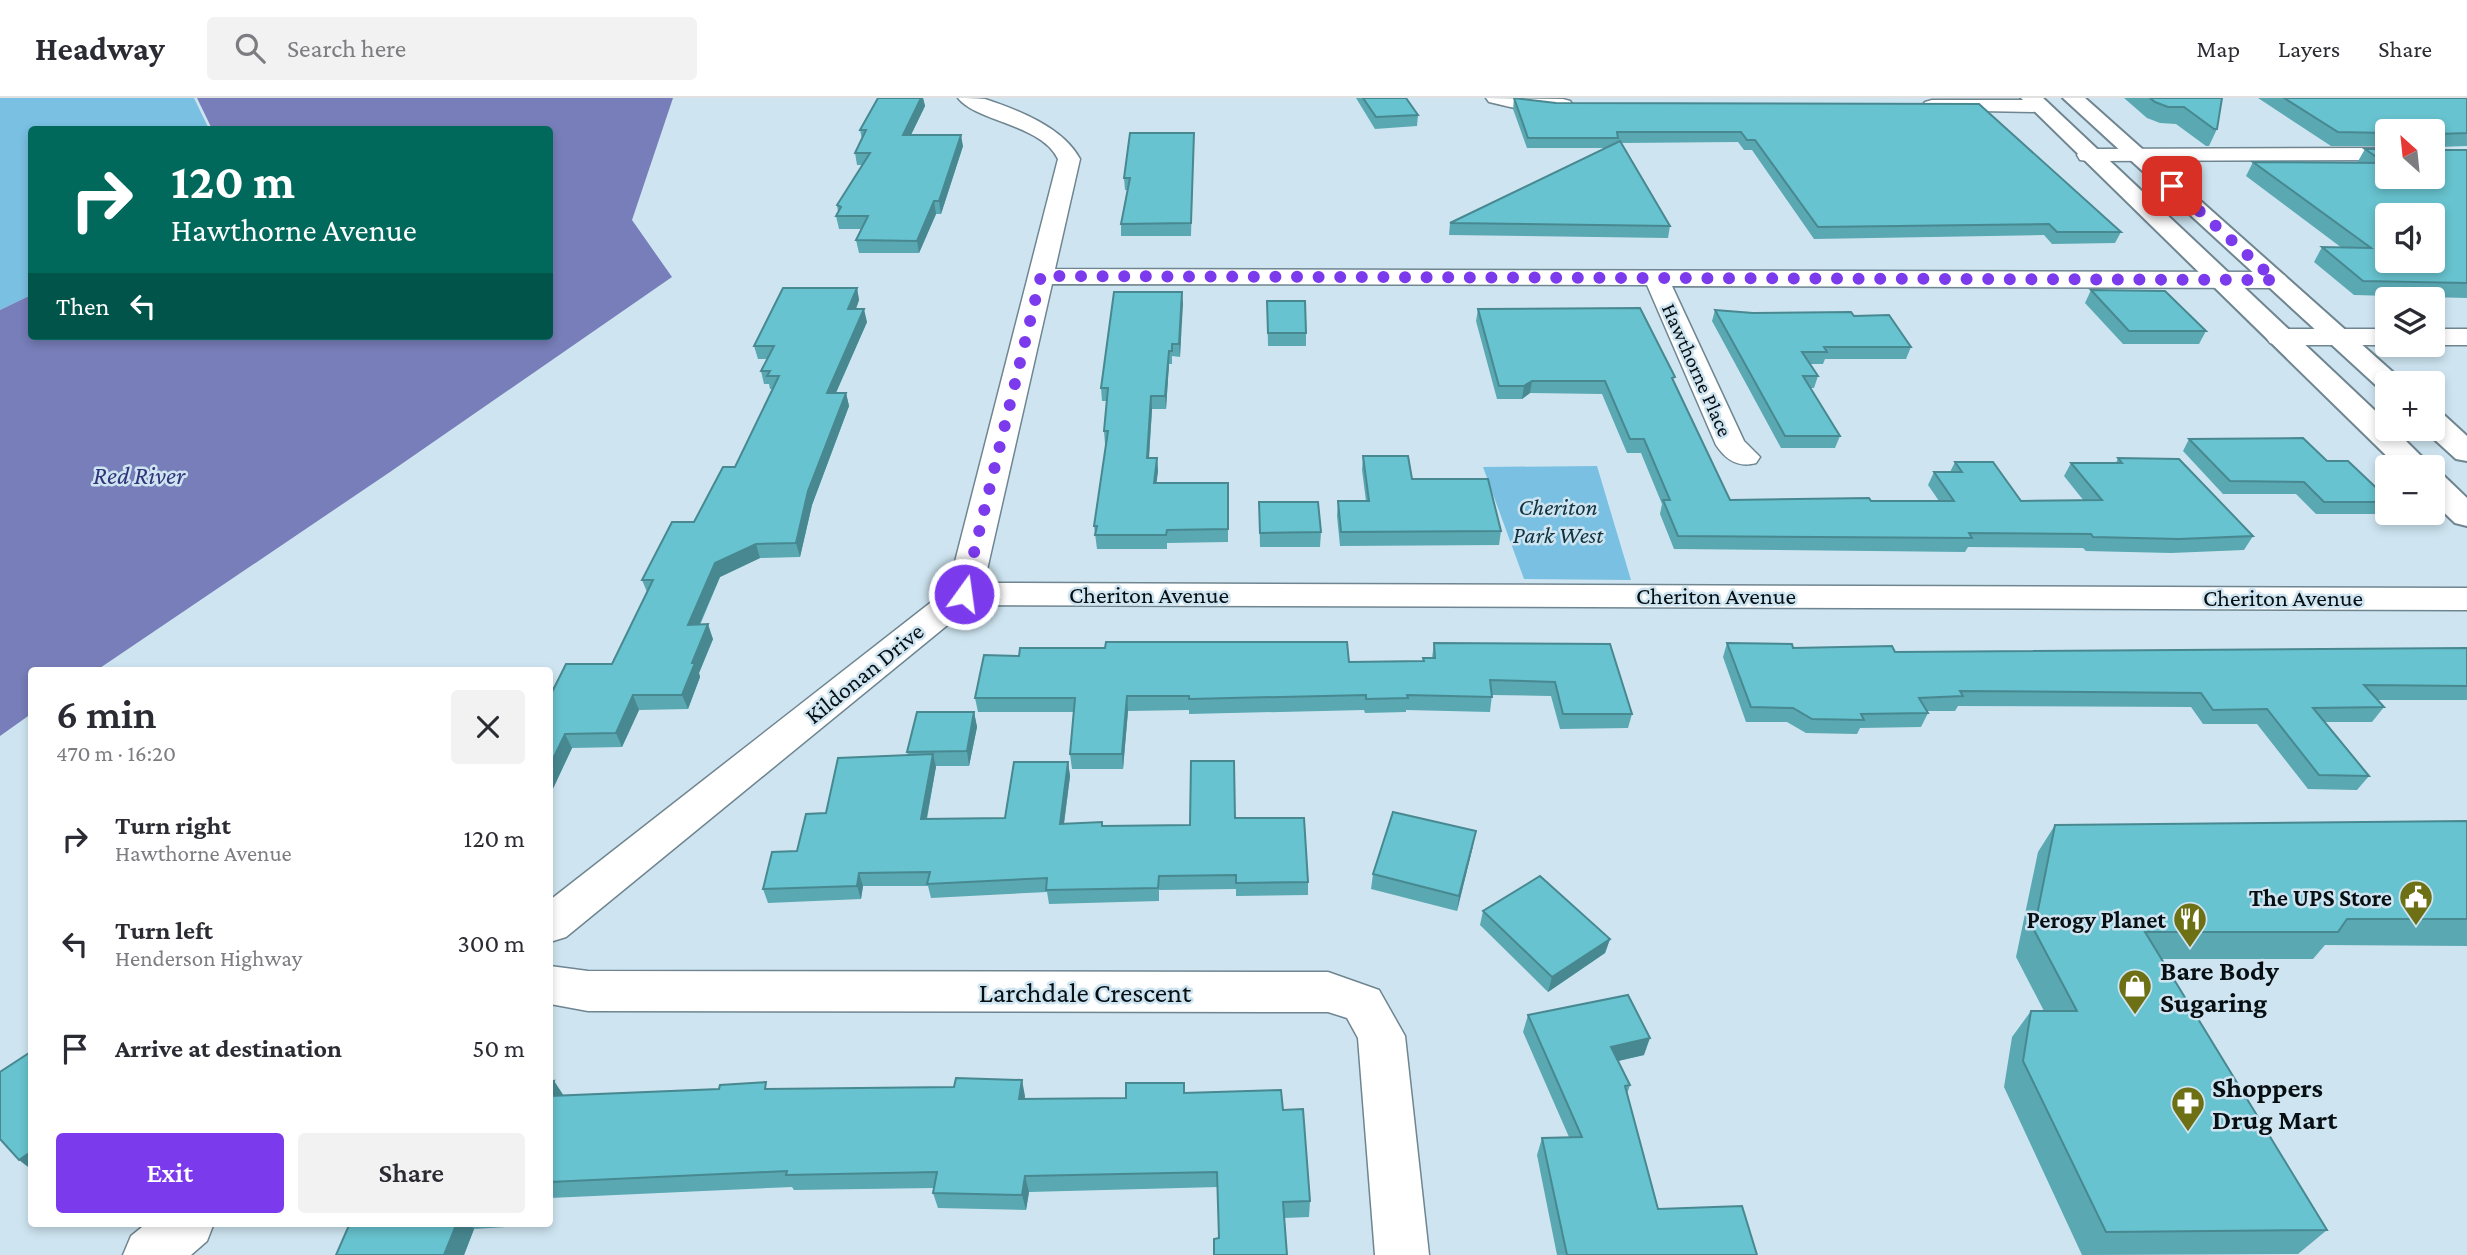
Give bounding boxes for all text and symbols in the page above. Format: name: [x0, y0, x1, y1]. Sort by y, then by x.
search box: [207, 17, 697, 80]
icon: search: [231, 29, 269, 67]
text: Headway: [35, 30, 165, 67]
text: Search here: [287, 34, 406, 63]
text: Map: [2196, 35, 2240, 62]
text: Layers: [2278, 35, 2340, 62]
text: Share: [2378, 35, 2432, 62]
north arrow: [2375, 119, 2445, 189]
map controls: [2375, 119, 2445, 525]
icon: right: [56, 154, 147, 245]
text: 120 m: [171, 154, 295, 209]
pin: [2142, 156, 2202, 216]
icon: arrive: [2153, 167, 2191, 205]
button: sound: [2375, 203, 2445, 273]
text: Hawthorne Avenue: [171, 212, 417, 248]
icon: left: [124, 287, 162, 325]
button: layers: [2375, 287, 2445, 357]
text: Then: [56, 292, 110, 321]
street label: Hawthorne Place: [1657, 300, 1737, 440]
button: +: [2375, 371, 2445, 441]
button: −: [2375, 455, 2445, 525]
water label: Red River: [93, 461, 186, 490]
park label: Cheriton Park West: [1513, 493, 1604, 548]
position arrow: [927, 557, 1001, 631]
street label: Cheriton Avenue: [1069, 581, 1229, 608]
street label: Cheriton Avenue: [1636, 582, 1796, 609]
street label: Cheriton Avenue: [2203, 584, 2363, 611]
street label: Kildonan Drive: [799, 617, 929, 729]
text: 6 min: [56, 690, 157, 737]
button: close: [451, 690, 525, 764]
text: 470 m · 16:20: [56, 740, 176, 766]
text: Turn right: [115, 811, 231, 840]
icon: right: [56, 820, 94, 858]
text: 120 m: [464, 824, 525, 853]
text: Hawthorne Avenue: [115, 840, 292, 866]
public building icon: The UPS Store: [2397, 878, 2435, 927]
place label: The UPS Store: [2249, 884, 2392, 911]
restaurant icon: Perogy Planet: [2171, 900, 2209, 949]
place label: Perogy Planet: [2027, 906, 2166, 933]
text: Turn left: [115, 916, 213, 945]
icon: left: [56, 925, 94, 963]
text: 300 m: [457, 929, 525, 958]
text: Henderson Highway: [115, 945, 302, 971]
place label: Bare Body Sugaring: [2160, 955, 2279, 1018]
shop icon: Bare Body Sugaring: [2116, 967, 2154, 1016]
street label: Larchdale Crescent: [979, 977, 1192, 1008]
icon: arrive: [56, 1030, 94, 1068]
text: Arrive at destination: [115, 1034, 342, 1063]
text: 50 m: [472, 1034, 525, 1063]
place label: Shoppers Drug Mart: [2212, 1072, 2338, 1135]
pharmacy icon: Shoppers Drug Mart: [2169, 1084, 2207, 1133]
button: Exit: [56, 1133, 284, 1213]
button: Share: [298, 1133, 525, 1213]

